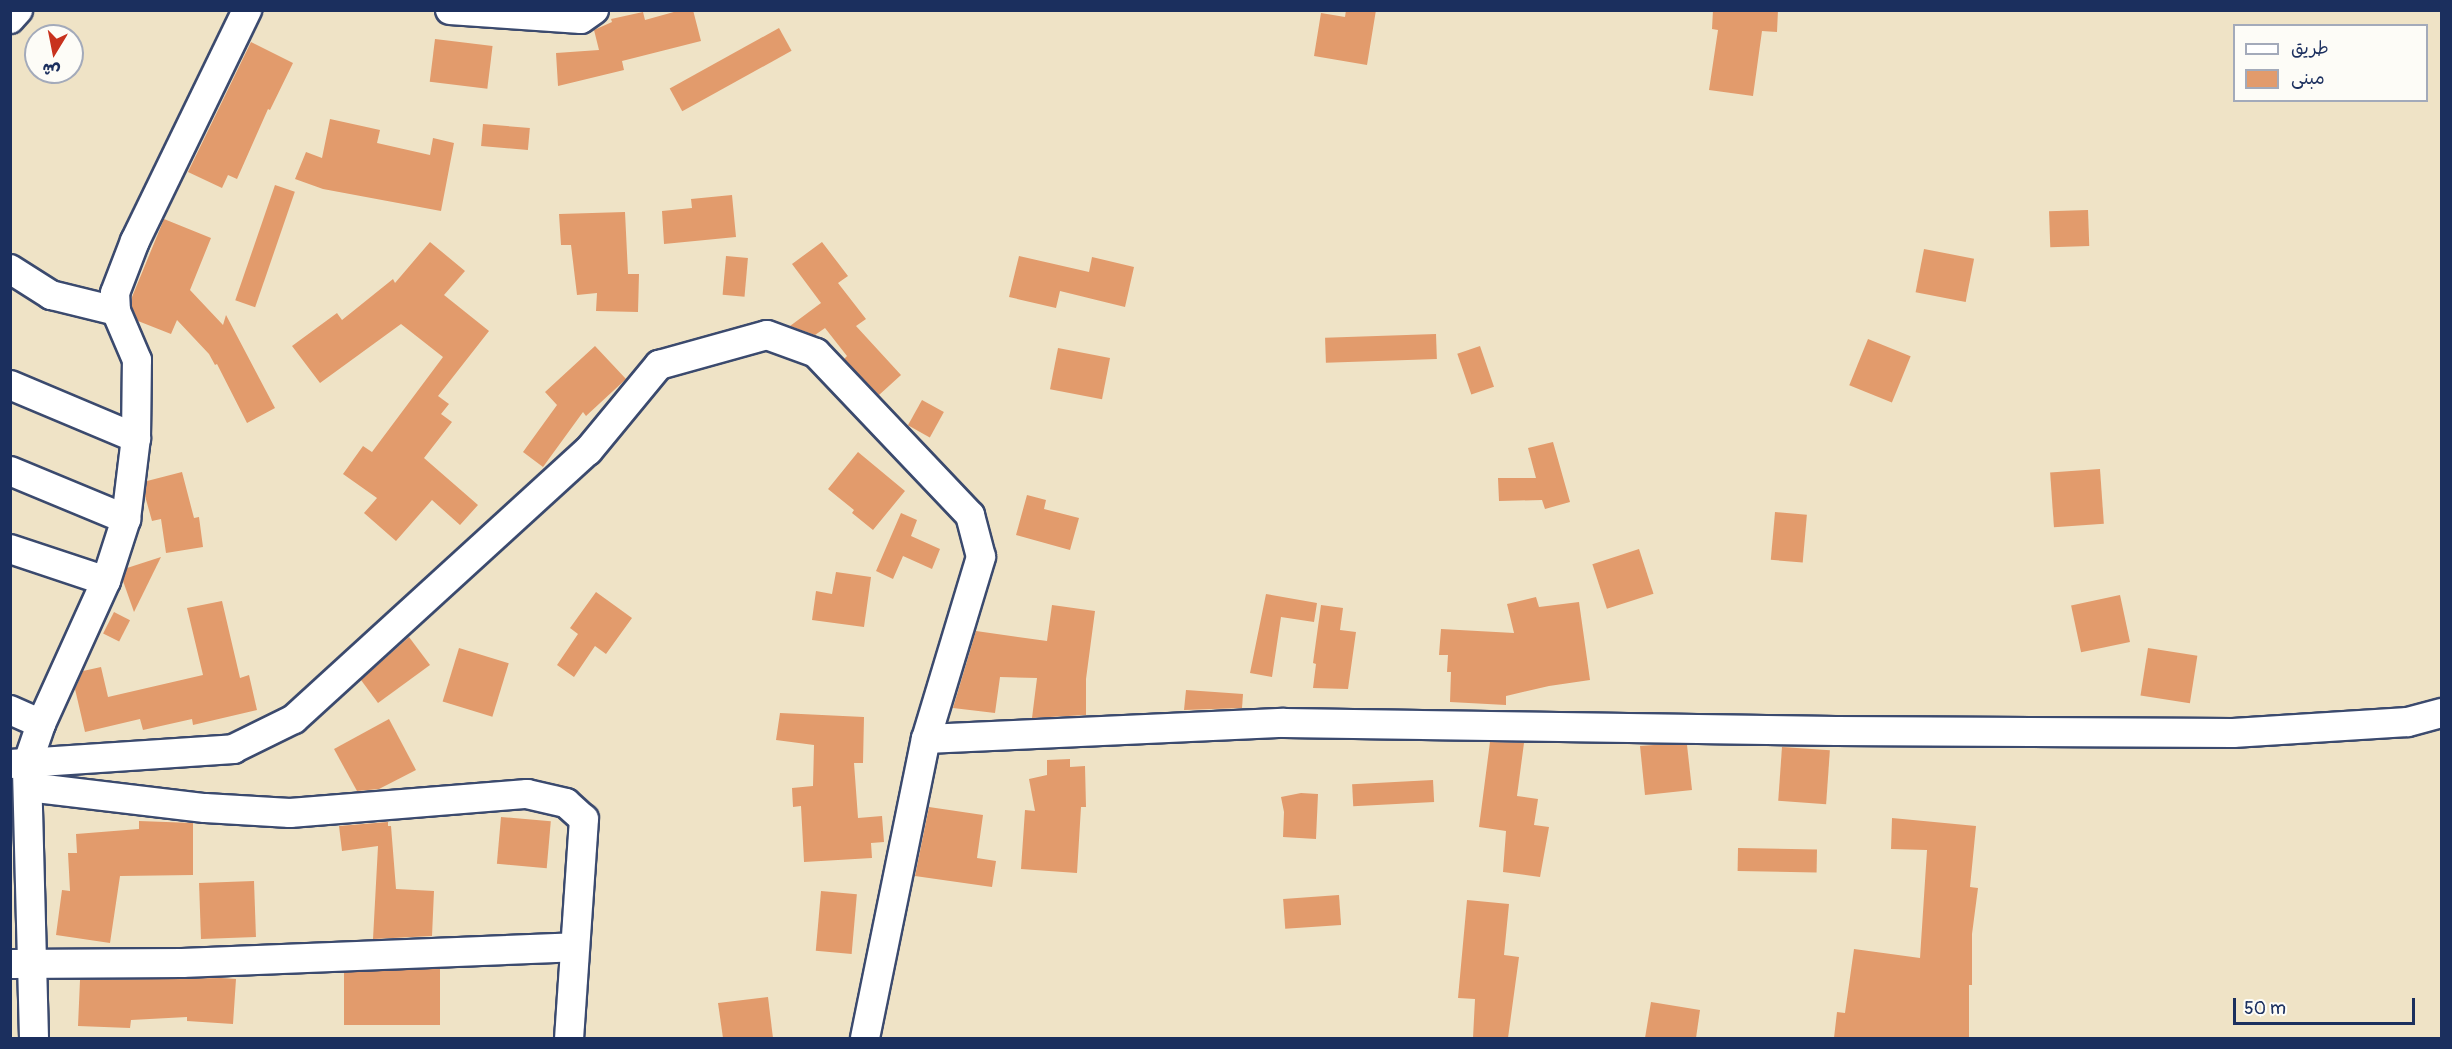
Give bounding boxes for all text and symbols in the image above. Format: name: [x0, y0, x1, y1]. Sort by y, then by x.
north arrow: [24, 24, 84, 84]
legend: [2233, 24, 2428, 102]
text: طريق: [2291, 37, 2329, 60]
text: ش: [41, 58, 62, 81]
text: مبنى: [2291, 67, 2325, 90]
scale bar: [2236, 986, 2418, 1024]
text: 50 m: [2244, 997, 2286, 1020]

